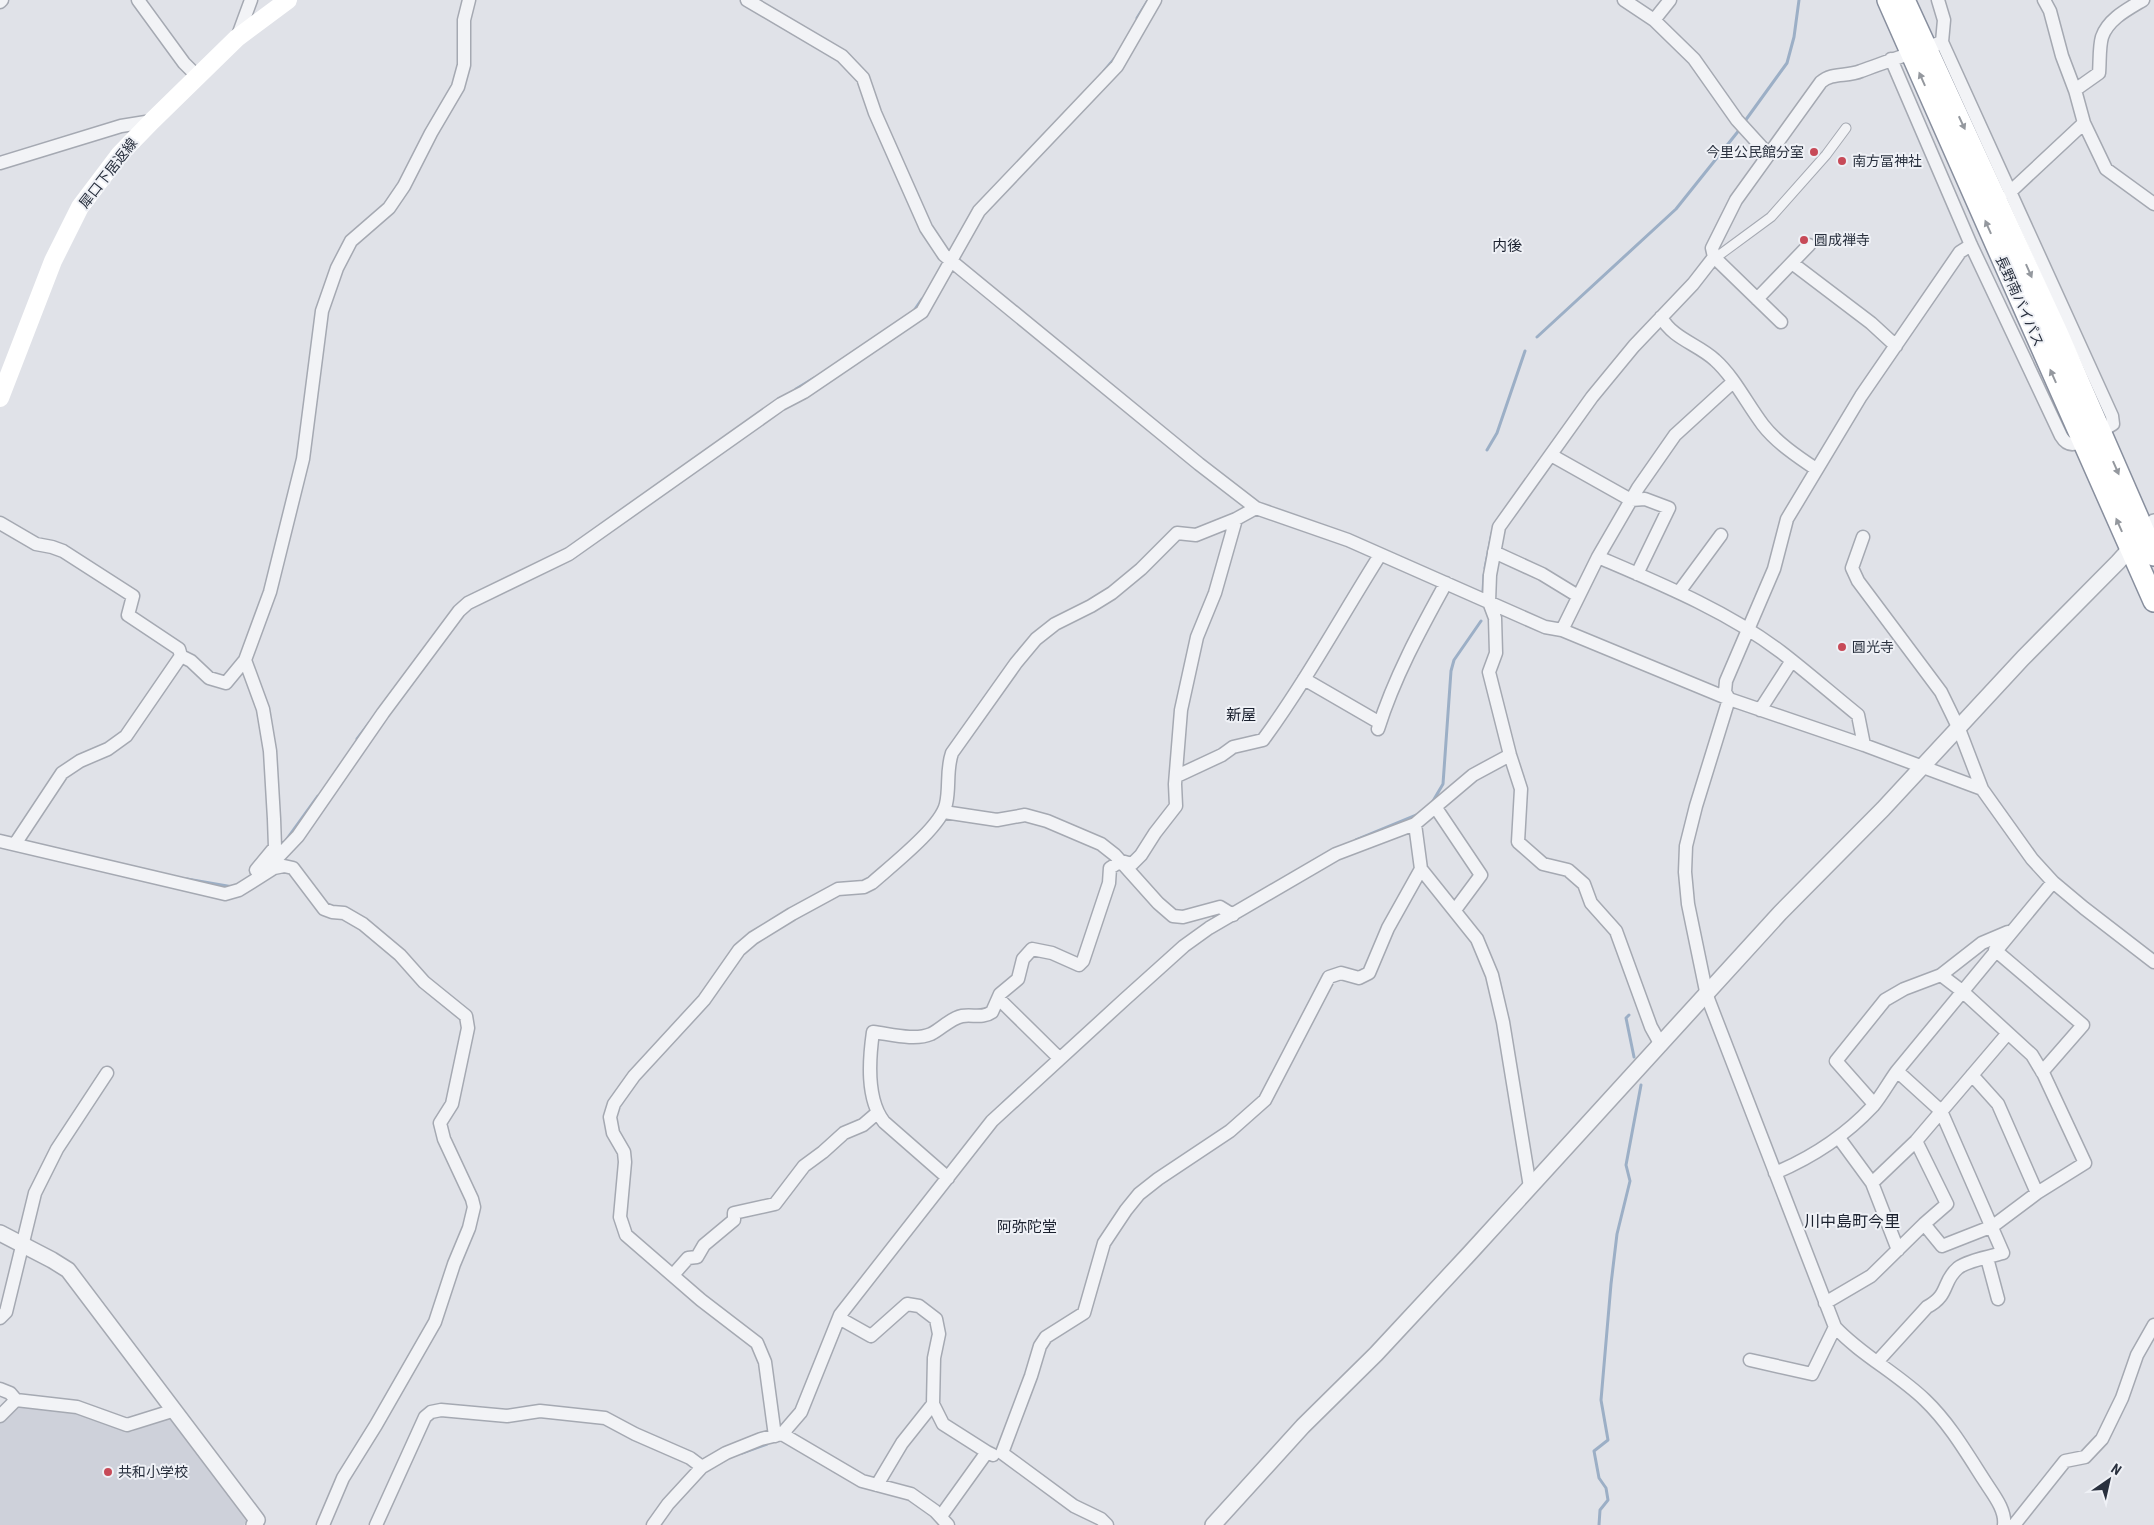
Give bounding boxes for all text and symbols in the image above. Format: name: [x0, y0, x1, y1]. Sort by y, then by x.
one-way arrow: [1917, 72, 1925, 86]
one-way arrow: [1958, 116, 1966, 130]
street label: 犀口下居返線: [76, 135, 140, 211]
place label: 今里公民館分室: [1706, 144, 1804, 160]
marker: 今里公民館分室: [1808, 146, 1820, 158]
place label: 南方冨神社: [1852, 153, 1922, 169]
marker: 南方冨神社: [1836, 155, 1848, 167]
one-way arrow: [1983, 220, 1991, 234]
place label: 圓成禅寺: [1814, 232, 1870, 248]
marker: 圓成禅寺: [1798, 234, 1810, 246]
district label: 内後: [1492, 237, 1522, 255]
street label: 長野南バイパス: [1993, 253, 2047, 349]
one-way arrow: [2025, 264, 2033, 278]
one-way arrow: [2049, 369, 2057, 383]
one-way arrow: [2112, 461, 2120, 475]
one-way arrow: [2115, 518, 2123, 532]
place label: 圓光寺: [1852, 639, 1894, 655]
marker: 圓光寺: [1836, 641, 1848, 653]
district label: 新屋: [1226, 706, 1256, 724]
district label: 川中島町今里: [1804, 1212, 1900, 1231]
district label: 阿弥陀堂: [997, 1218, 1057, 1236]
north arrow: [2084, 1455, 2134, 1505]
text: N: [2108, 1460, 2124, 1478]
place label: 共和小学校: [118, 1464, 188, 1480]
marker: 共和小学校: [102, 1466, 114, 1478]

